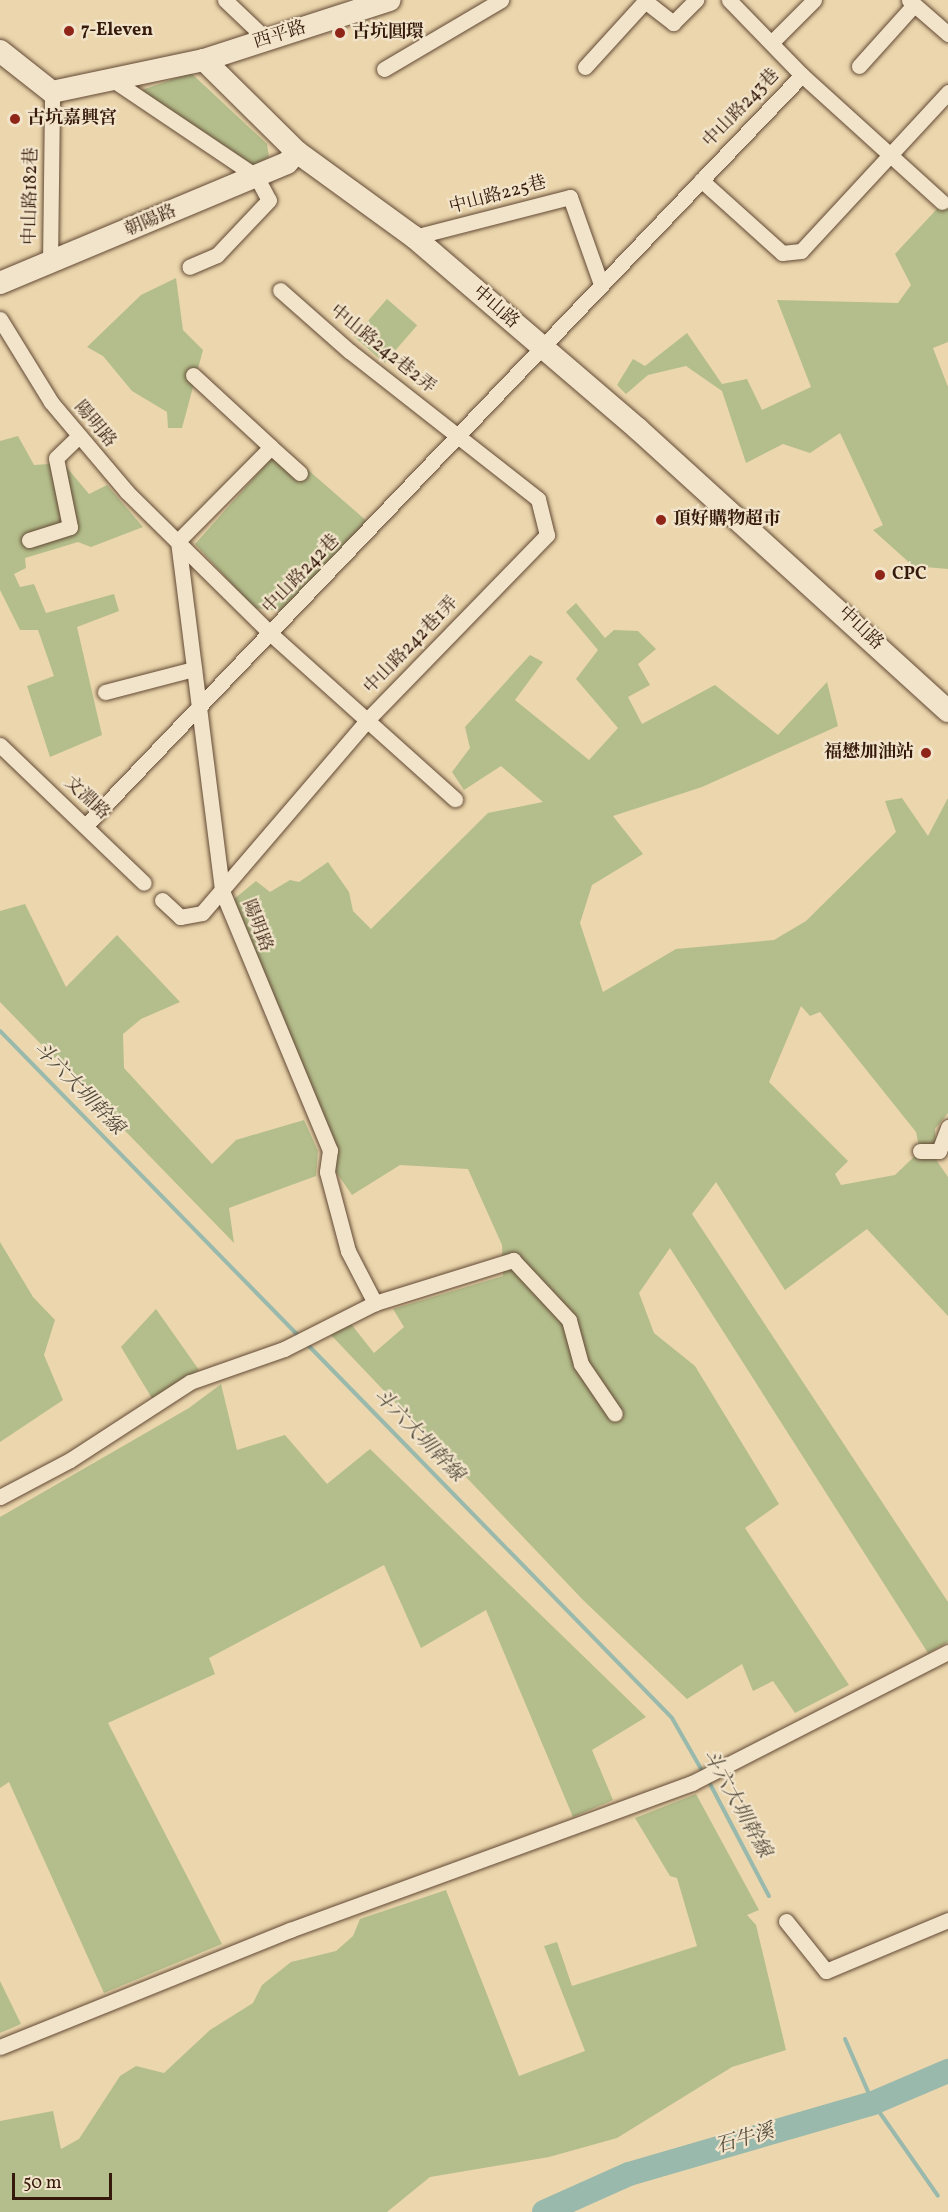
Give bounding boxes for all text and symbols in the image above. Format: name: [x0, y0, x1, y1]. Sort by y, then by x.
street label: 西平路: [251, 18, 309, 54]
place label: 7-Eleven: [81, 20, 153, 42]
place label: 古坑圓環: [352, 22, 424, 44]
marker: 7-Eleven: [62, 24, 76, 38]
marker: 古坑圓環: [333, 26, 347, 40]
street label: 中山路243巷: [699, 65, 785, 153]
place label: 古坑嘉興宮: [27, 108, 117, 130]
marker: 古坑嘉興宮: [8, 112, 22, 126]
street label: 中山路182巷: [20, 147, 44, 245]
street label: 中山路225巷: [447, 173, 549, 219]
street label: 朝陽路: [122, 202, 180, 242]
street label: 中山路: [468, 282, 522, 334]
street label: 中山路242巷2弄: [325, 301, 439, 399]
street label: 陽明路: [68, 397, 120, 453]
place label: 頂好購物超市: [673, 509, 781, 531]
marker: 頂好購物超市: [654, 513, 668, 527]
street label: 中山路242巷: [259, 531, 345, 619]
place label: CPC: [892, 564, 927, 586]
marker: CPC: [873, 568, 887, 582]
street label: 中山路242巷1弄: [360, 593, 464, 699]
street label: 中山路: [833, 603, 887, 655]
place label: 福懋加油站: [824, 742, 914, 764]
marker: 福懋加油站: [919, 746, 933, 760]
street label: 文淵路: [59, 773, 113, 825]
street label: 陽明路: [236, 897, 276, 955]
water label: 斗六大圳幹線: [28, 1038, 128, 1140]
water label: 斗六大圳幹線: [368, 1385, 468, 1487]
water label: 斗六大圳幹線: [696, 1746, 776, 1862]
water label: 石牛溪: [713, 2120, 777, 2160]
scale bar: [15, 2161, 116, 2199]
text: 50 m: [23, 2171, 62, 2196]

